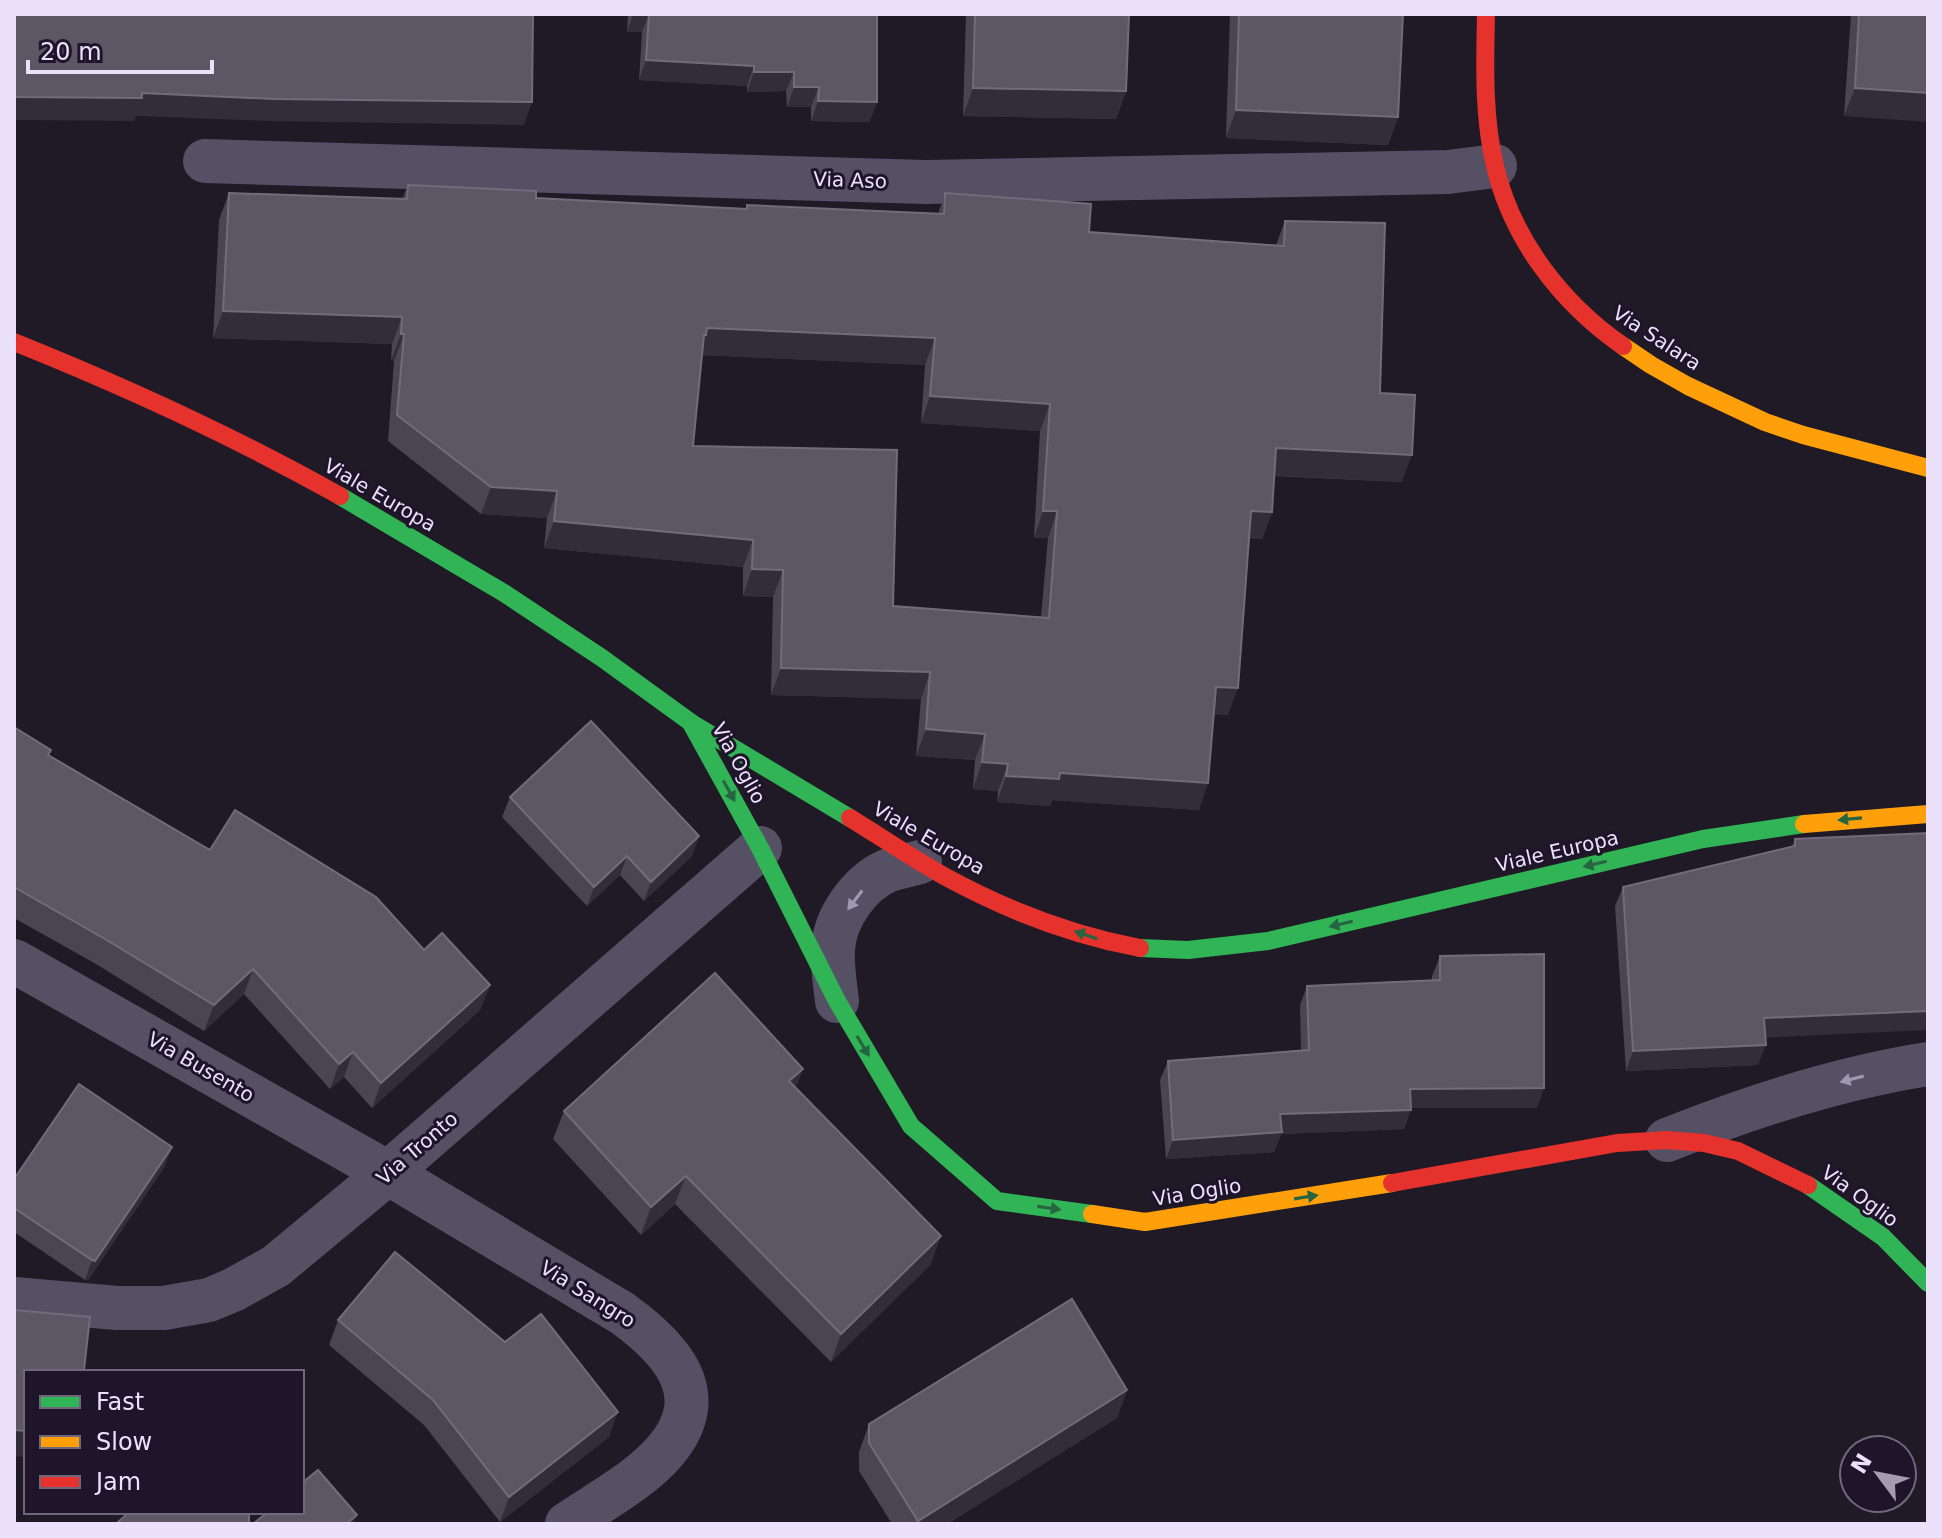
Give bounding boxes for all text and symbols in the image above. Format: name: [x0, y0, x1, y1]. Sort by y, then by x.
scale bar: [28, 24, 212, 74]
text: 20 m: [40, 38, 102, 66]
street label: Via Aso: [813, 167, 887, 193]
street label: Via Salara: [1608, 301, 1706, 375]
street label: Viale Europa: [320, 453, 440, 537]
street label: Via Oglio: [707, 718, 771, 808]
one-way arrow: [722, 780, 736, 802]
street label: Viale Europa: [869, 796, 989, 880]
one-way arrow: [1837, 813, 1862, 826]
street label: Viale Europa: [1493, 825, 1621, 877]
one-way arrow: [1582, 859, 1607, 871]
one-way arrow: [847, 889, 863, 910]
one-way arrow: [1329, 918, 1354, 931]
one-way arrow: [1073, 929, 1097, 941]
street label: Via Busento: [143, 1027, 259, 1107]
one-way arrow: [856, 1035, 870, 1057]
one-way arrow: [1839, 1074, 1864, 1086]
street label: Via Tronto: [372, 1106, 462, 1190]
street label: Via Oglio: [1817, 1160, 1903, 1232]
street label: Via Oglio: [1151, 1173, 1243, 1211]
one-way arrow: [1294, 1190, 1319, 1203]
one-way arrow: [1037, 1202, 1062, 1215]
street label: Via Sangro: [536, 1255, 640, 1333]
legend: [24, 1370, 304, 1514]
text: Fast: [96, 1388, 144, 1416]
text: Slow: [96, 1428, 152, 1456]
north arrow: [1838, 1434, 1918, 1514]
text: N: [1846, 1449, 1877, 1478]
text: Jam: [94, 1468, 141, 1496]

